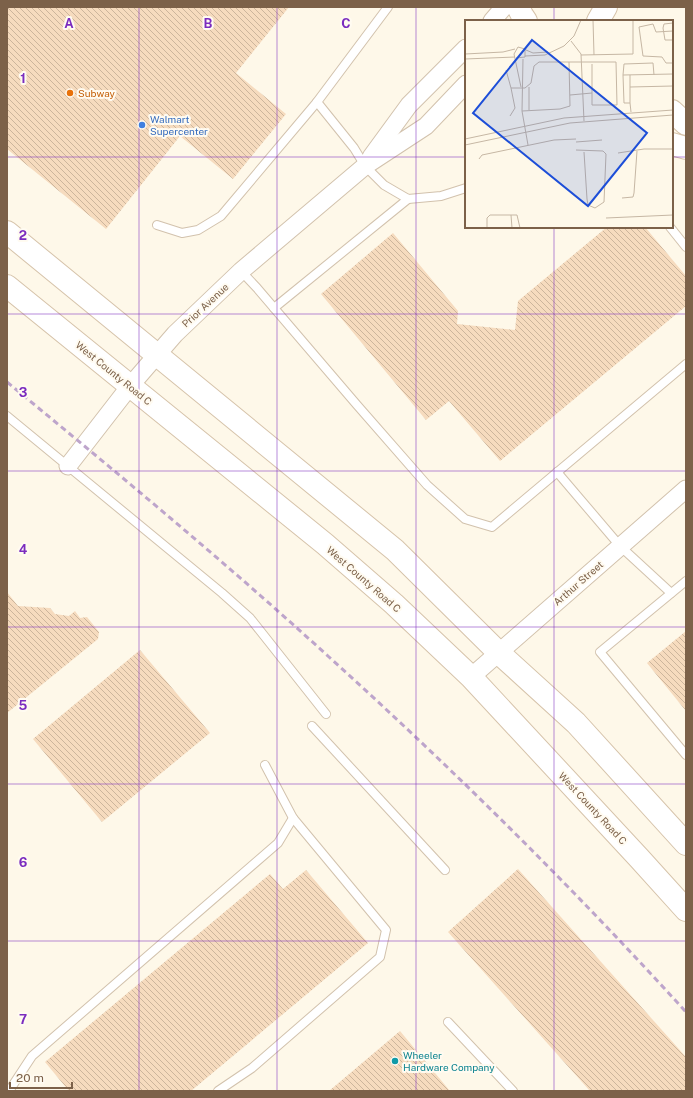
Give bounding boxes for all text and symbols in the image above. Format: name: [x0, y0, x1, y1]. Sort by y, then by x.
text: A: [64, 16, 74, 31]
text: B: [204, 16, 213, 31]
text: C: [341, 16, 351, 31]
inset map: [465, 20, 673, 228]
text: 1: [20, 71, 26, 86]
place label: Subway: [78, 87, 116, 99]
marker: Subway: [65, 88, 75, 98]
place label: Walmart Supercenter: [150, 113, 208, 137]
marker: Walmart Supercenter: [137, 120, 147, 130]
text: 2: [19, 228, 27, 243]
street label: Prior Avenue: [179, 280, 231, 330]
street label: West County Road C: [73, 339, 155, 407]
text: 3: [19, 385, 28, 400]
text: 4: [19, 542, 28, 557]
street label: West County Road C: [324, 543, 404, 615]
street label: Arthur Street: [551, 558, 605, 608]
text: 5: [19, 698, 28, 713]
street label: West County Road C: [556, 769, 630, 847]
text: 6: [19, 855, 28, 870]
text: 7: [19, 1012, 27, 1027]
place label: Wheeler Hardware Company: [403, 1049, 495, 1073]
marker: Wheeler Hardware Company: [390, 1056, 400, 1066]
scale bar: [10, 1064, 72, 1090]
text: 20 m: [16, 1071, 44, 1085]

